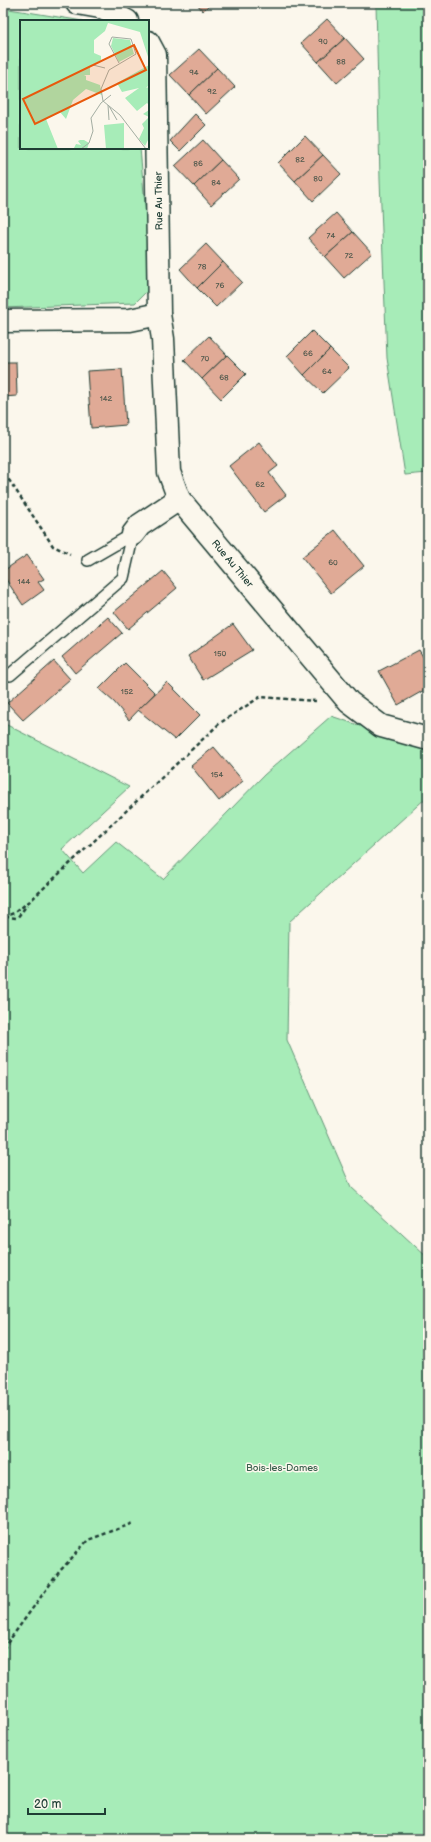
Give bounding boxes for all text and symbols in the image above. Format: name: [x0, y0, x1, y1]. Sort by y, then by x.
inset map: [20, 20, 149, 149]
house number: 90: [318, 37, 328, 46]
house number: 88: [336, 57, 346, 66]
house number: 94: [189, 68, 199, 77]
house number: 92: [207, 87, 217, 96]
house number: 82: [295, 155, 305, 164]
house number: 86: [193, 159, 203, 168]
street label: Rue Au Thier: [152, 171, 166, 230]
house number: 80: [313, 174, 323, 183]
house number: 84: [211, 178, 221, 187]
house number: 74: [327, 231, 336, 240]
house number: 72: [345, 251, 354, 260]
house number: 78: [198, 262, 207, 271]
house number: 76: [216, 281, 225, 290]
house number: 66: [303, 349, 313, 358]
house number: 70: [201, 354, 210, 363]
house number: 64: [322, 367, 332, 376]
house number: 68: [219, 373, 229, 382]
house number: 142: [100, 394, 113, 403]
house number: 62: [255, 480, 265, 489]
street label: Rue Au Thier: [209, 537, 256, 590]
house number: 60: [328, 558, 338, 567]
house number: 144: [18, 577, 31, 586]
house number: 150: [214, 649, 226, 658]
house number: 152: [121, 687, 133, 696]
house number: 154: [211, 770, 223, 779]
park label: Bois-les-Dames: [246, 1462, 318, 1474]
scale bar: [28, 1790, 105, 1816]
text: 20 m: [34, 1797, 61, 1812]

